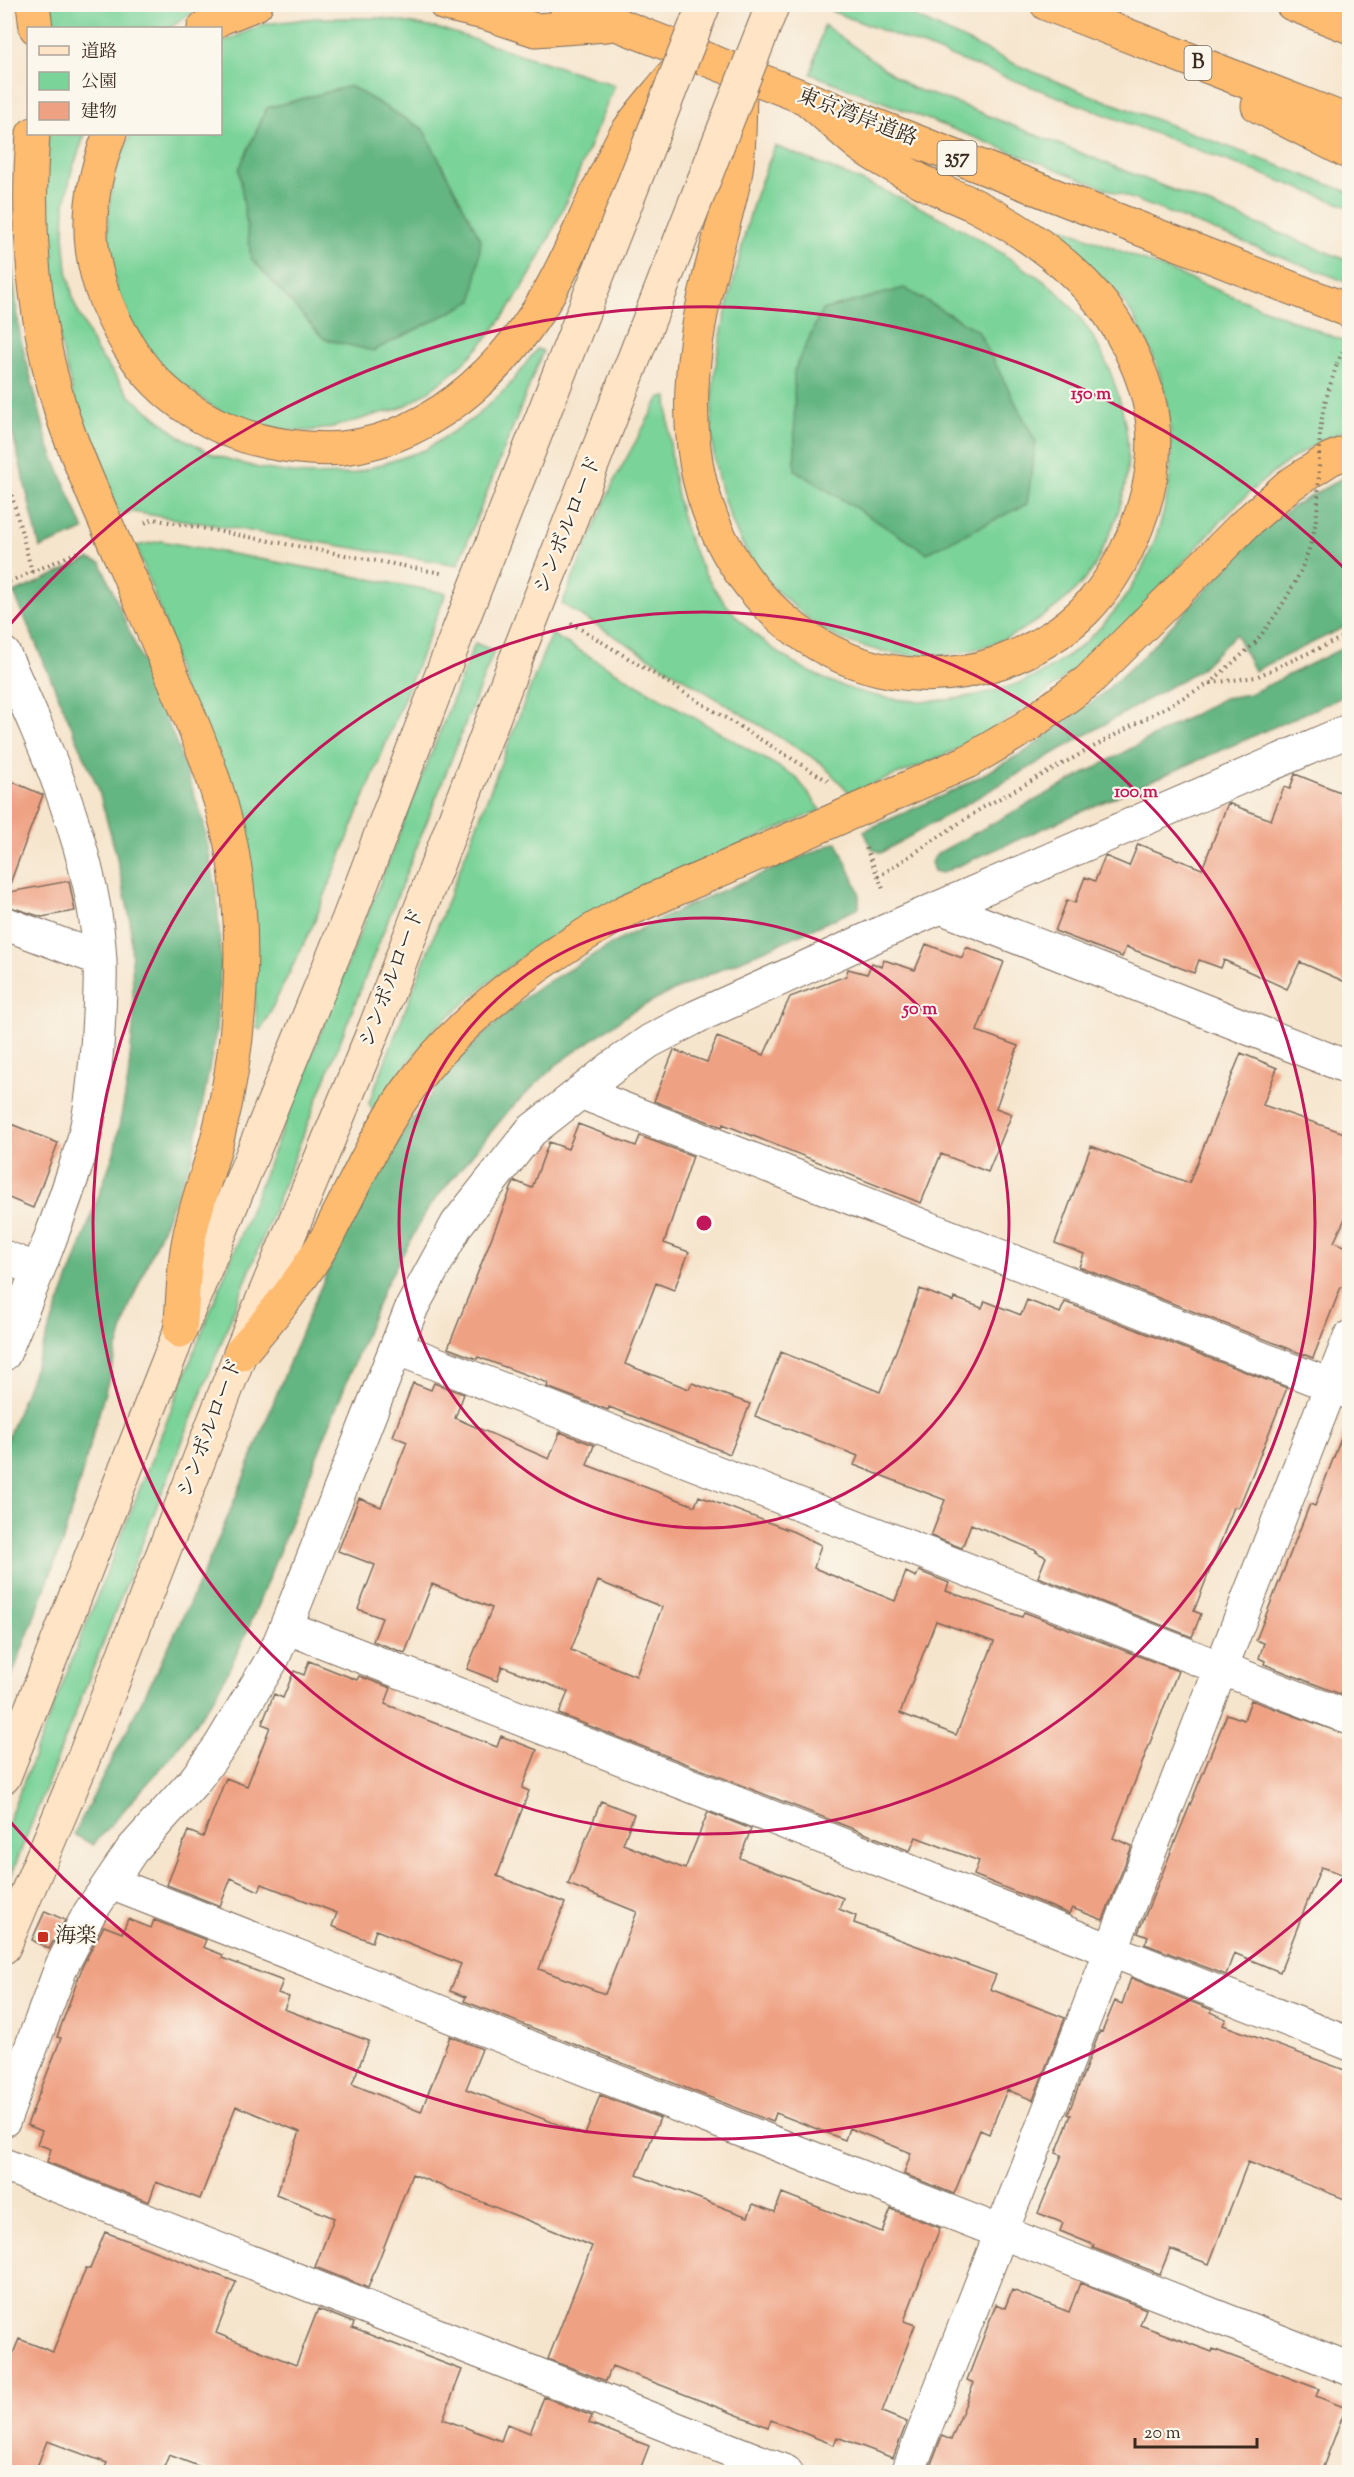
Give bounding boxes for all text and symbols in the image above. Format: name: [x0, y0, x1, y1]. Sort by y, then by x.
legend: [27, 27, 222, 135]
text: 道路: [81, 40, 117, 66]
road number: B: [1184, 46, 1212, 80]
text: 公園: [81, 70, 117, 96]
street label: 東京湾岸道路: [793, 81, 921, 155]
text: 建物: [81, 100, 117, 126]
road number: 357: [938, 141, 976, 175]
text: 150 m: [1071, 382, 1111, 408]
street label: シンボルロード: [528, 451, 610, 599]
text: 100 m: [1114, 780, 1158, 806]
street label: シンボルロード: [353, 904, 433, 1052]
text: 50 m: [901, 997, 937, 1023]
centre of rings: [694, 1213, 714, 1233]
street label: シンボルロード: [171, 1354, 251, 1502]
place label: 海楽: [55, 1922, 97, 1952]
marker: 海楽: [36, 1930, 50, 1944]
scale bar: [1135, 2411, 1256, 2449]
text: 20 m: [1144, 2421, 1181, 2447]

